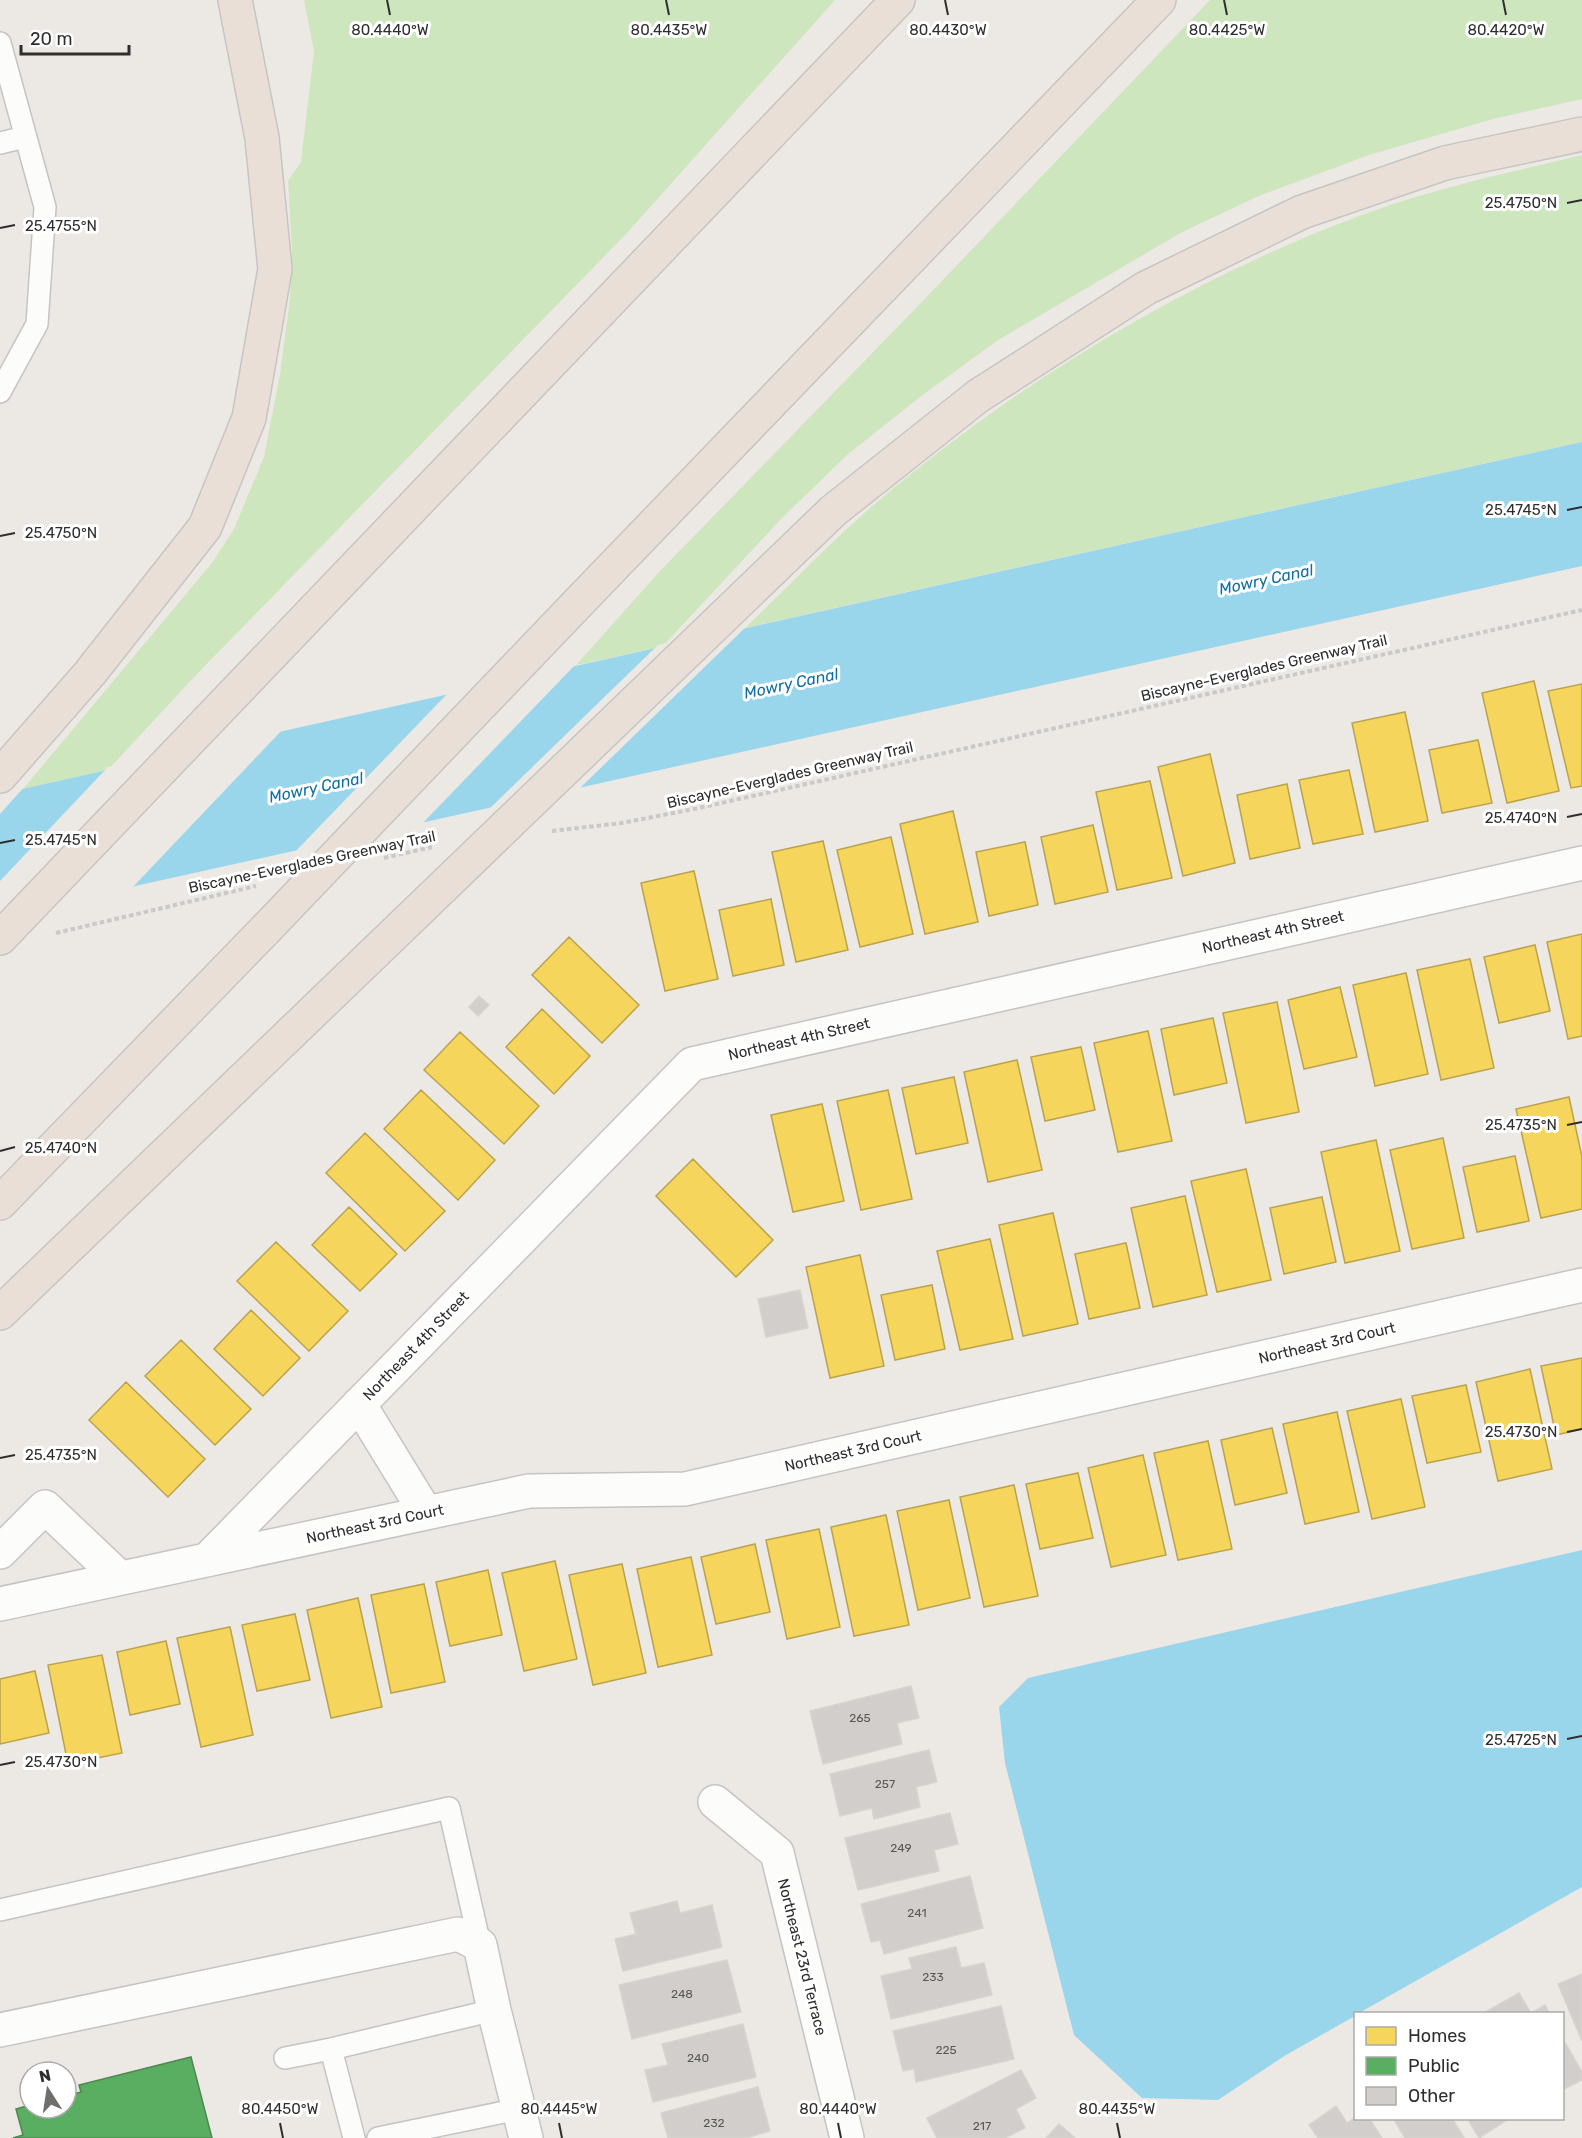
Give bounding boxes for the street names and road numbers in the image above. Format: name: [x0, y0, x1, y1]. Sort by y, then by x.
street label: Biscayne-Everglades Greenway Trail: [1139, 631, 1389, 705]
street label: Biscayne-Everglades Greenway Trail: [665, 738, 915, 812]
street label: Biscayne-Everglades Greenway Trail: [187, 827, 437, 897]
street label: Northeast 4th Street: [1200, 907, 1346, 957]
street label: Northeast 4th Street: [726, 1014, 872, 1064]
street label: Northeast 4th Street: [359, 1288, 473, 1404]
street label: Northeast 3rd Court: [1257, 1318, 1397, 1368]
street label: Northeast 3rd Court: [783, 1426, 923, 1476]
street label: Northeast 3rd Court: [305, 1501, 445, 1547]
street label: Northeast 23rd Terrace: [774, 1877, 830, 2037]

